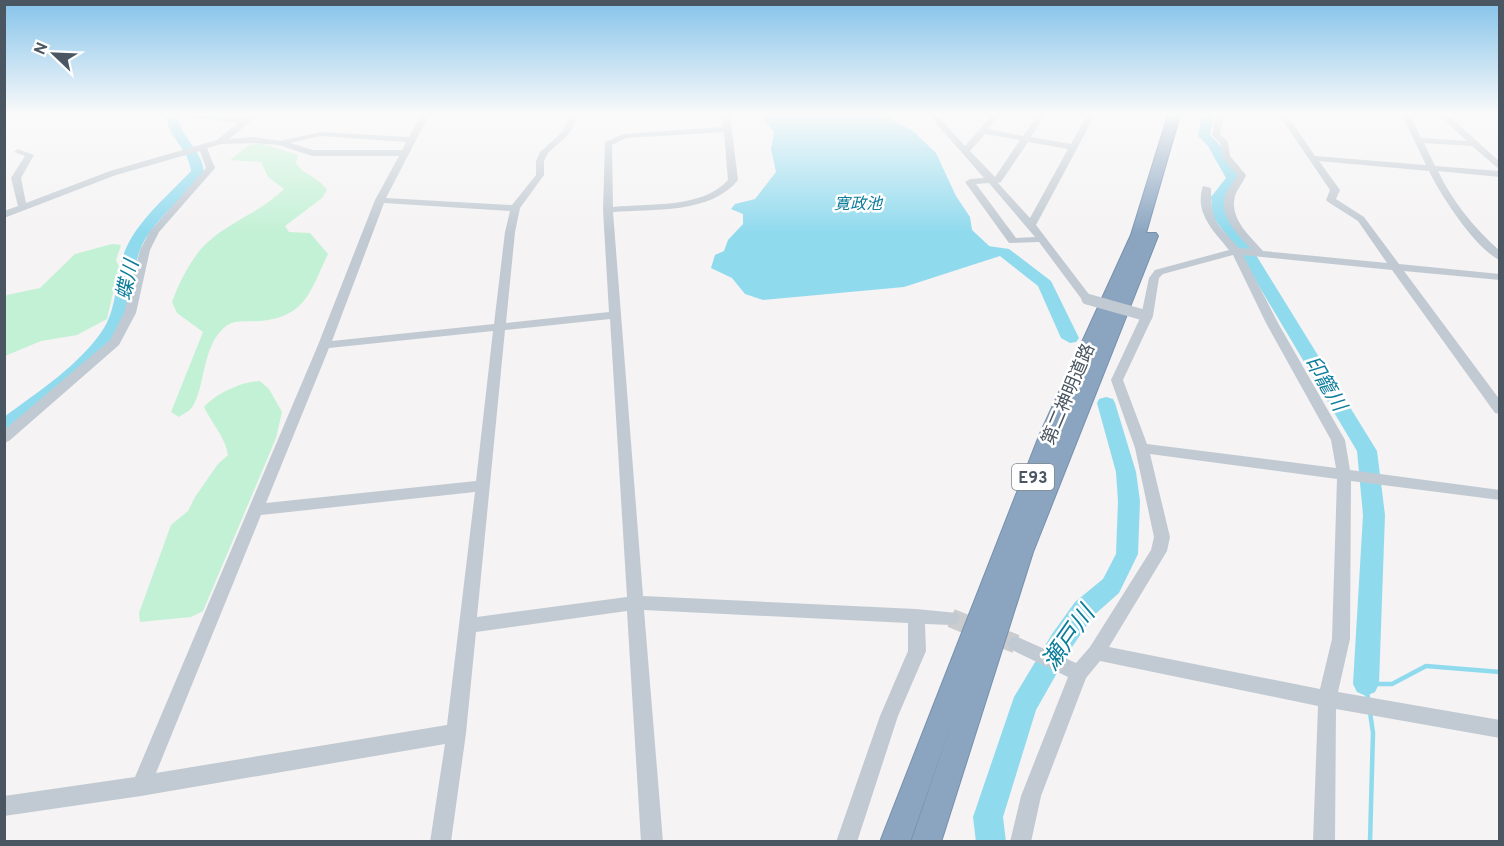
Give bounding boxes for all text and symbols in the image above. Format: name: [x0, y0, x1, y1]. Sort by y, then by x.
north arrow: [24, 24, 84, 84]
text: N: [31, 40, 53, 58]
water label: 寛政池: [834, 195, 884, 215]
water label: 蝶川: [112, 256, 147, 303]
street label: 第二神明道路: [1038, 340, 1101, 449]
water label: 印籠川: [1298, 352, 1352, 418]
road number: E93: [1012, 464, 1054, 490]
water label: 瀬戸川: [1037, 599, 1104, 677]

